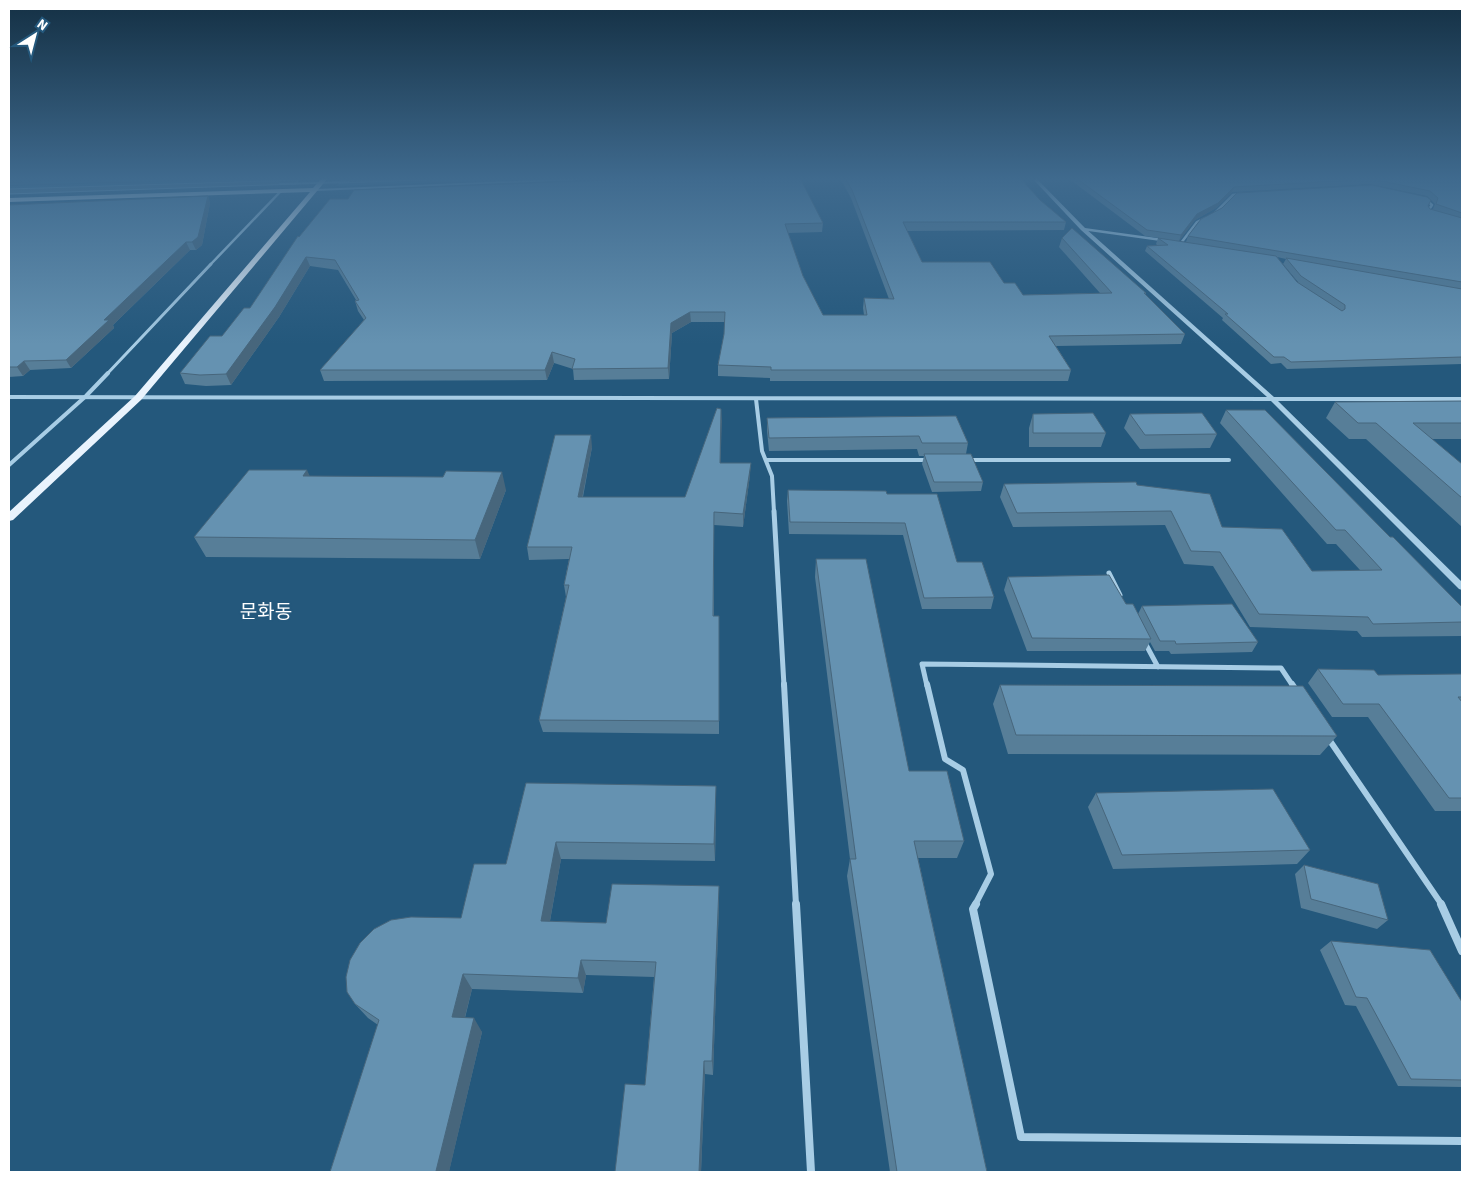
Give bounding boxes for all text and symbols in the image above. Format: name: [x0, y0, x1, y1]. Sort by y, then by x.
north arrow: [10, 10, 60, 60]
text: N: [32, 14, 52, 36]
district label: 문화동: [240, 599, 292, 626]

